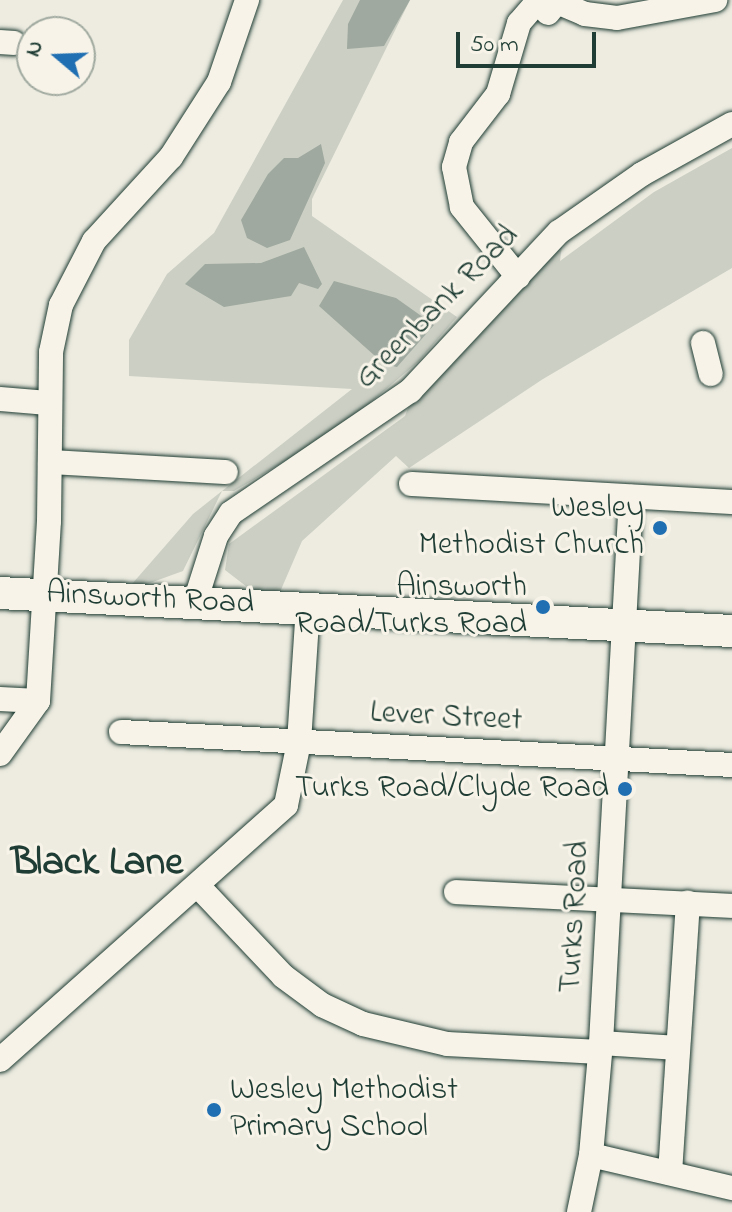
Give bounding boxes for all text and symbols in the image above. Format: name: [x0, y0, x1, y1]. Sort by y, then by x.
north arrow: [16, 16, 96, 96]
scale bar: [460, 16, 600, 66]
text: 50 m: [470, 28, 519, 63]
text: N: [18, 37, 53, 61]
street label: Greenbank Road: [348, 218, 528, 398]
place label: Wesley Methodist Church: [419, 491, 644, 566]
marker: Wesley Methodist Church: [651, 519, 669, 537]
place label: Ainsworth Road/Turks Road: [295, 570, 527, 645]
street label: Ainsworth Road: [45, 575, 255, 625]
marker: Ainsworth Road/Turks Road: [534, 598, 552, 616]
street label: Lever Street: [369, 695, 523, 741]
place label: Turks Road/Clyde Road: [295, 770, 609, 808]
marker: Turks Road/Clyde Road: [616, 780, 634, 798]
district label: Black Lane: [11, 840, 183, 888]
street label: Turks Road: [553, 840, 599, 994]
place label: Wesley Methodist Primary School: [230, 1073, 458, 1148]
marker: Wesley Methodist Primary School: [205, 1101, 223, 1119]

